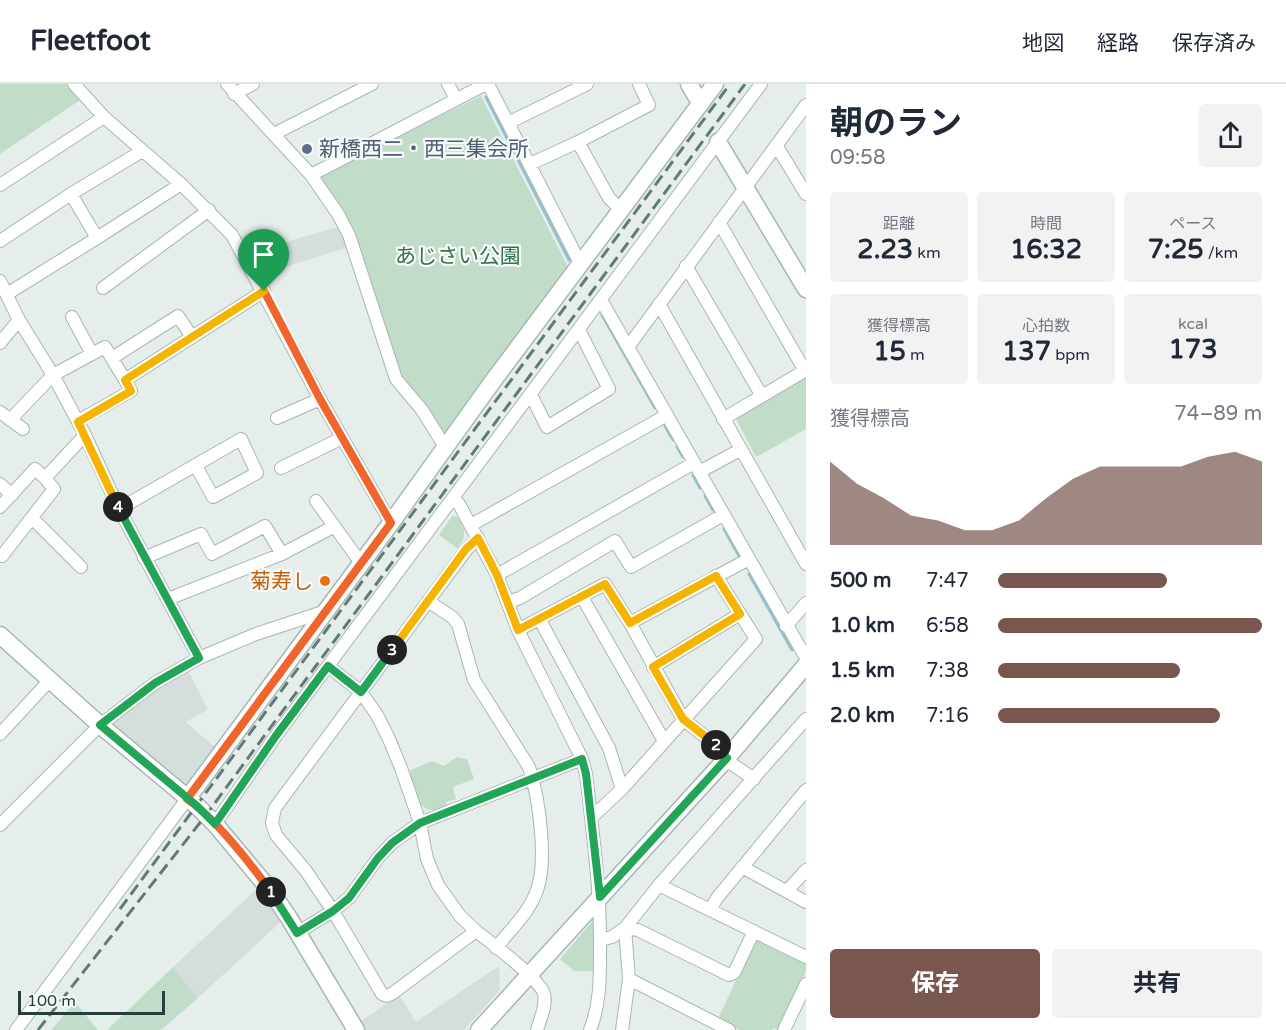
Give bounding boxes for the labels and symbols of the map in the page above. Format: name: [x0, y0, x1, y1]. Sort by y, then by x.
place label: 新橋西二・西三集会所: [319, 137, 529, 162]
marker: 新橋西二・西三集会所: [300, 142, 314, 156]
pin: [238, 229, 289, 291]
park label: あじさい公園: [395, 244, 521, 269]
pin: 4: [103, 492, 133, 522]
place label: 菊寿し: [250, 569, 313, 594]
marker: 菊寿し: [318, 574, 332, 588]
pin: 3: [377, 635, 407, 665]
pin: 2: [701, 730, 731, 760]
pin: 1: [256, 877, 286, 907]
scale bar: [18, 988, 165, 1016]

